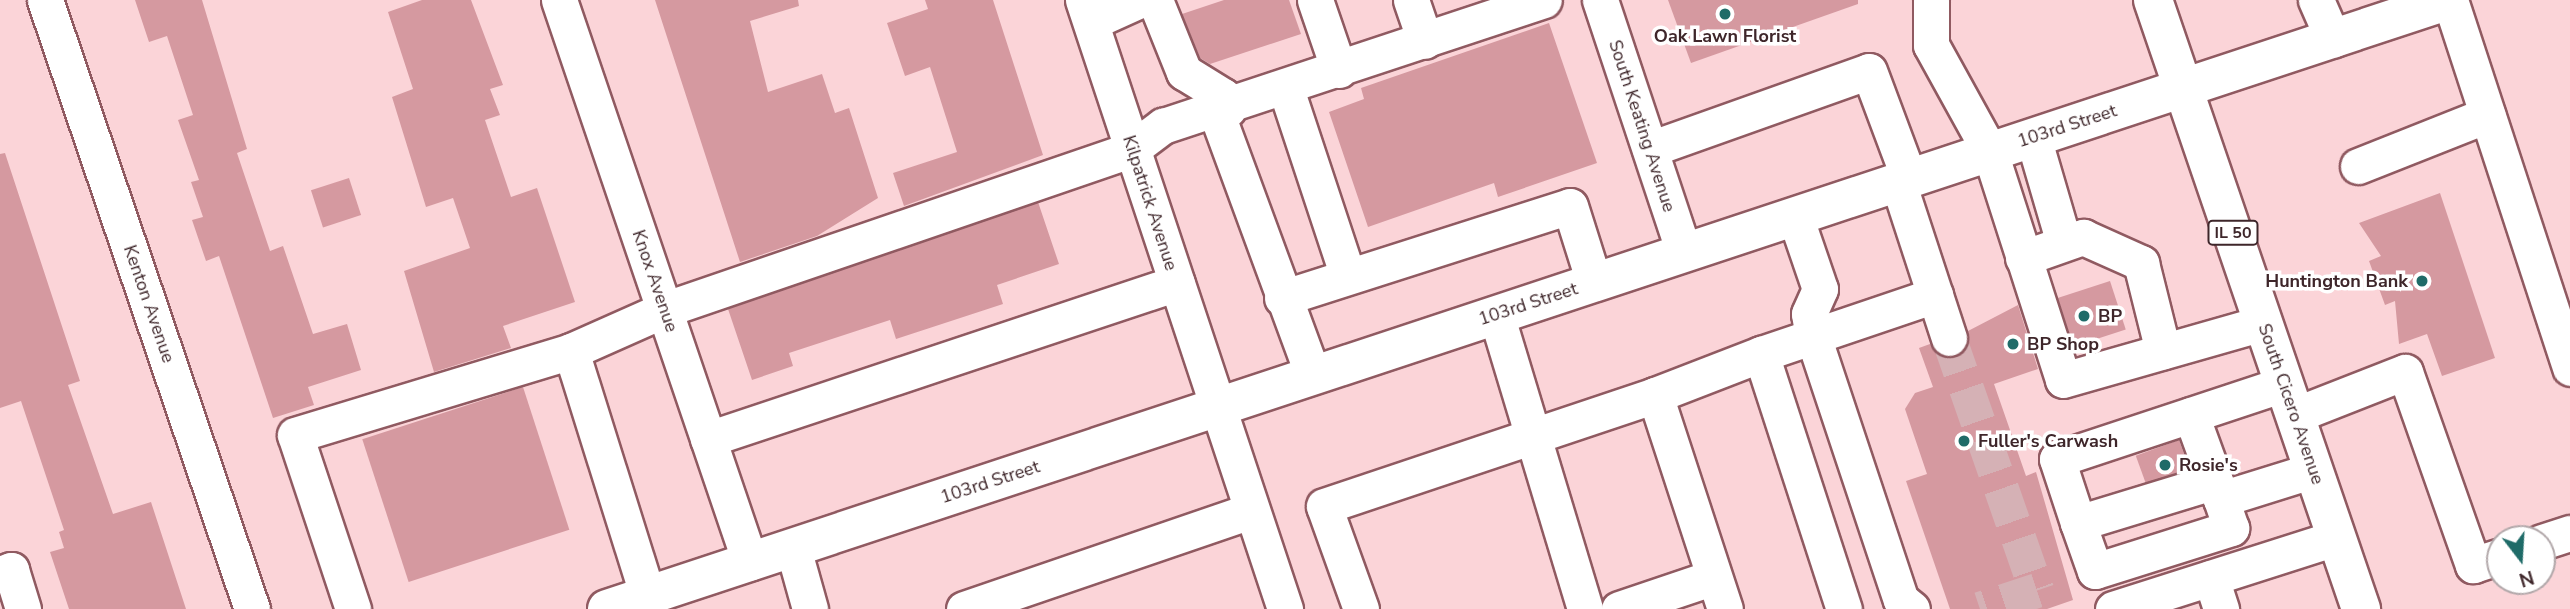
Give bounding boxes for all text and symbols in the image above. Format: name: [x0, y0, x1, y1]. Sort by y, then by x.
marker: Oak Lawn Florist: [1717, 6, 1733, 22]
place label: Oak Lawn Florist: [1654, 25, 1796, 47]
street label: South Keating Avenue: [1604, 37, 1680, 215]
street label: 103rd Street: [2015, 100, 2119, 152]
street label: Kilpatrick Avenue: [1118, 133, 1182, 273]
road number: IL 50: [2207, 220, 2259, 246]
street label: Knox Avenue: [627, 227, 683, 335]
street label: Kenton Avenue: [119, 242, 179, 366]
place label: Huntington Bank: [2265, 270, 2408, 292]
marker: Huntington Bank: [2414, 273, 2430, 289]
street label: 103rd Street: [1476, 278, 1580, 330]
place label: BP: [2098, 305, 2122, 327]
marker: BP: [2076, 308, 2092, 324]
street label: South Cicero Avenue: [2253, 321, 2329, 487]
place label: BP Shop: [2027, 333, 2099, 355]
marker: BP Shop: [2005, 336, 2021, 352]
place label: Fuller's Carwash: [1978, 430, 2118, 452]
marker: Fuller's Carwash: [1956, 433, 1972, 449]
place label: Rosie's: [2179, 454, 2238, 476]
street label: 103rd Street: [938, 456, 1042, 508]
marker: Rosie's: [2157, 457, 2173, 473]
north arrow: [2486, 525, 2556, 595]
text: N: [2516, 564, 2537, 593]

